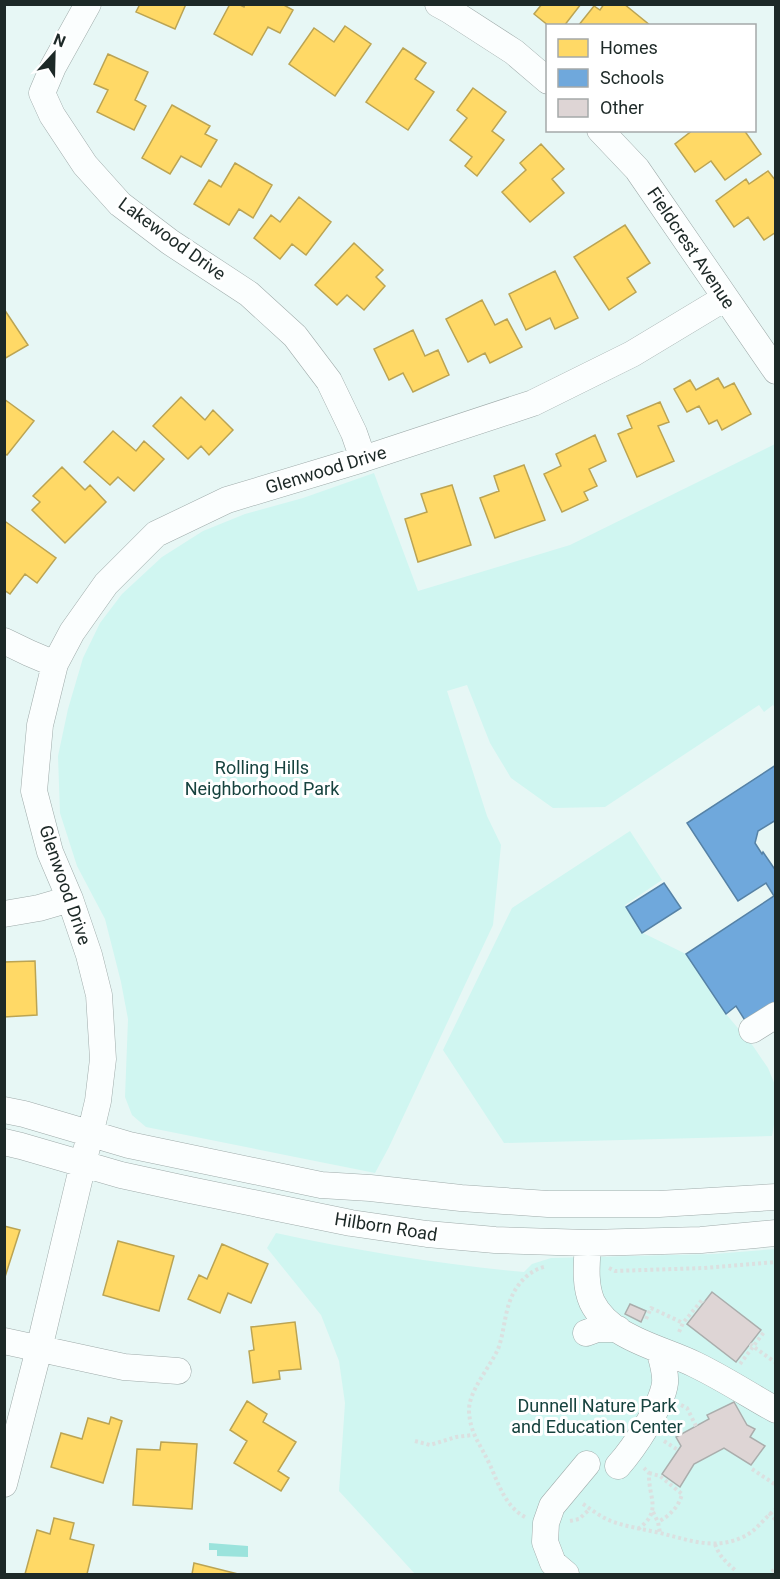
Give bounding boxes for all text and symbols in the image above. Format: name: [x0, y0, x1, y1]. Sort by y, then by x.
north arrow: [24, 24, 84, 84]
legend: [546, 24, 756, 132]
text: N: [51, 30, 68, 51]
text: Homes: [600, 37, 658, 58]
text: Schools: [600, 67, 664, 88]
text: Other: [600, 97, 644, 118]
street label: Fieldcrest Avenue: [643, 183, 740, 312]
street label: Lakewood Drive: [115, 193, 230, 284]
street label: Glenwood Drive: [263, 441, 389, 498]
park label: Rolling Hills Neighborhood Park: [185, 757, 340, 799]
street label: Glenwood Drive: [35, 822, 96, 947]
street label: Hilborn Road: [333, 1208, 439, 1245]
park label: Dunnell Nature Park and Education Center: [511, 1395, 683, 1437]

